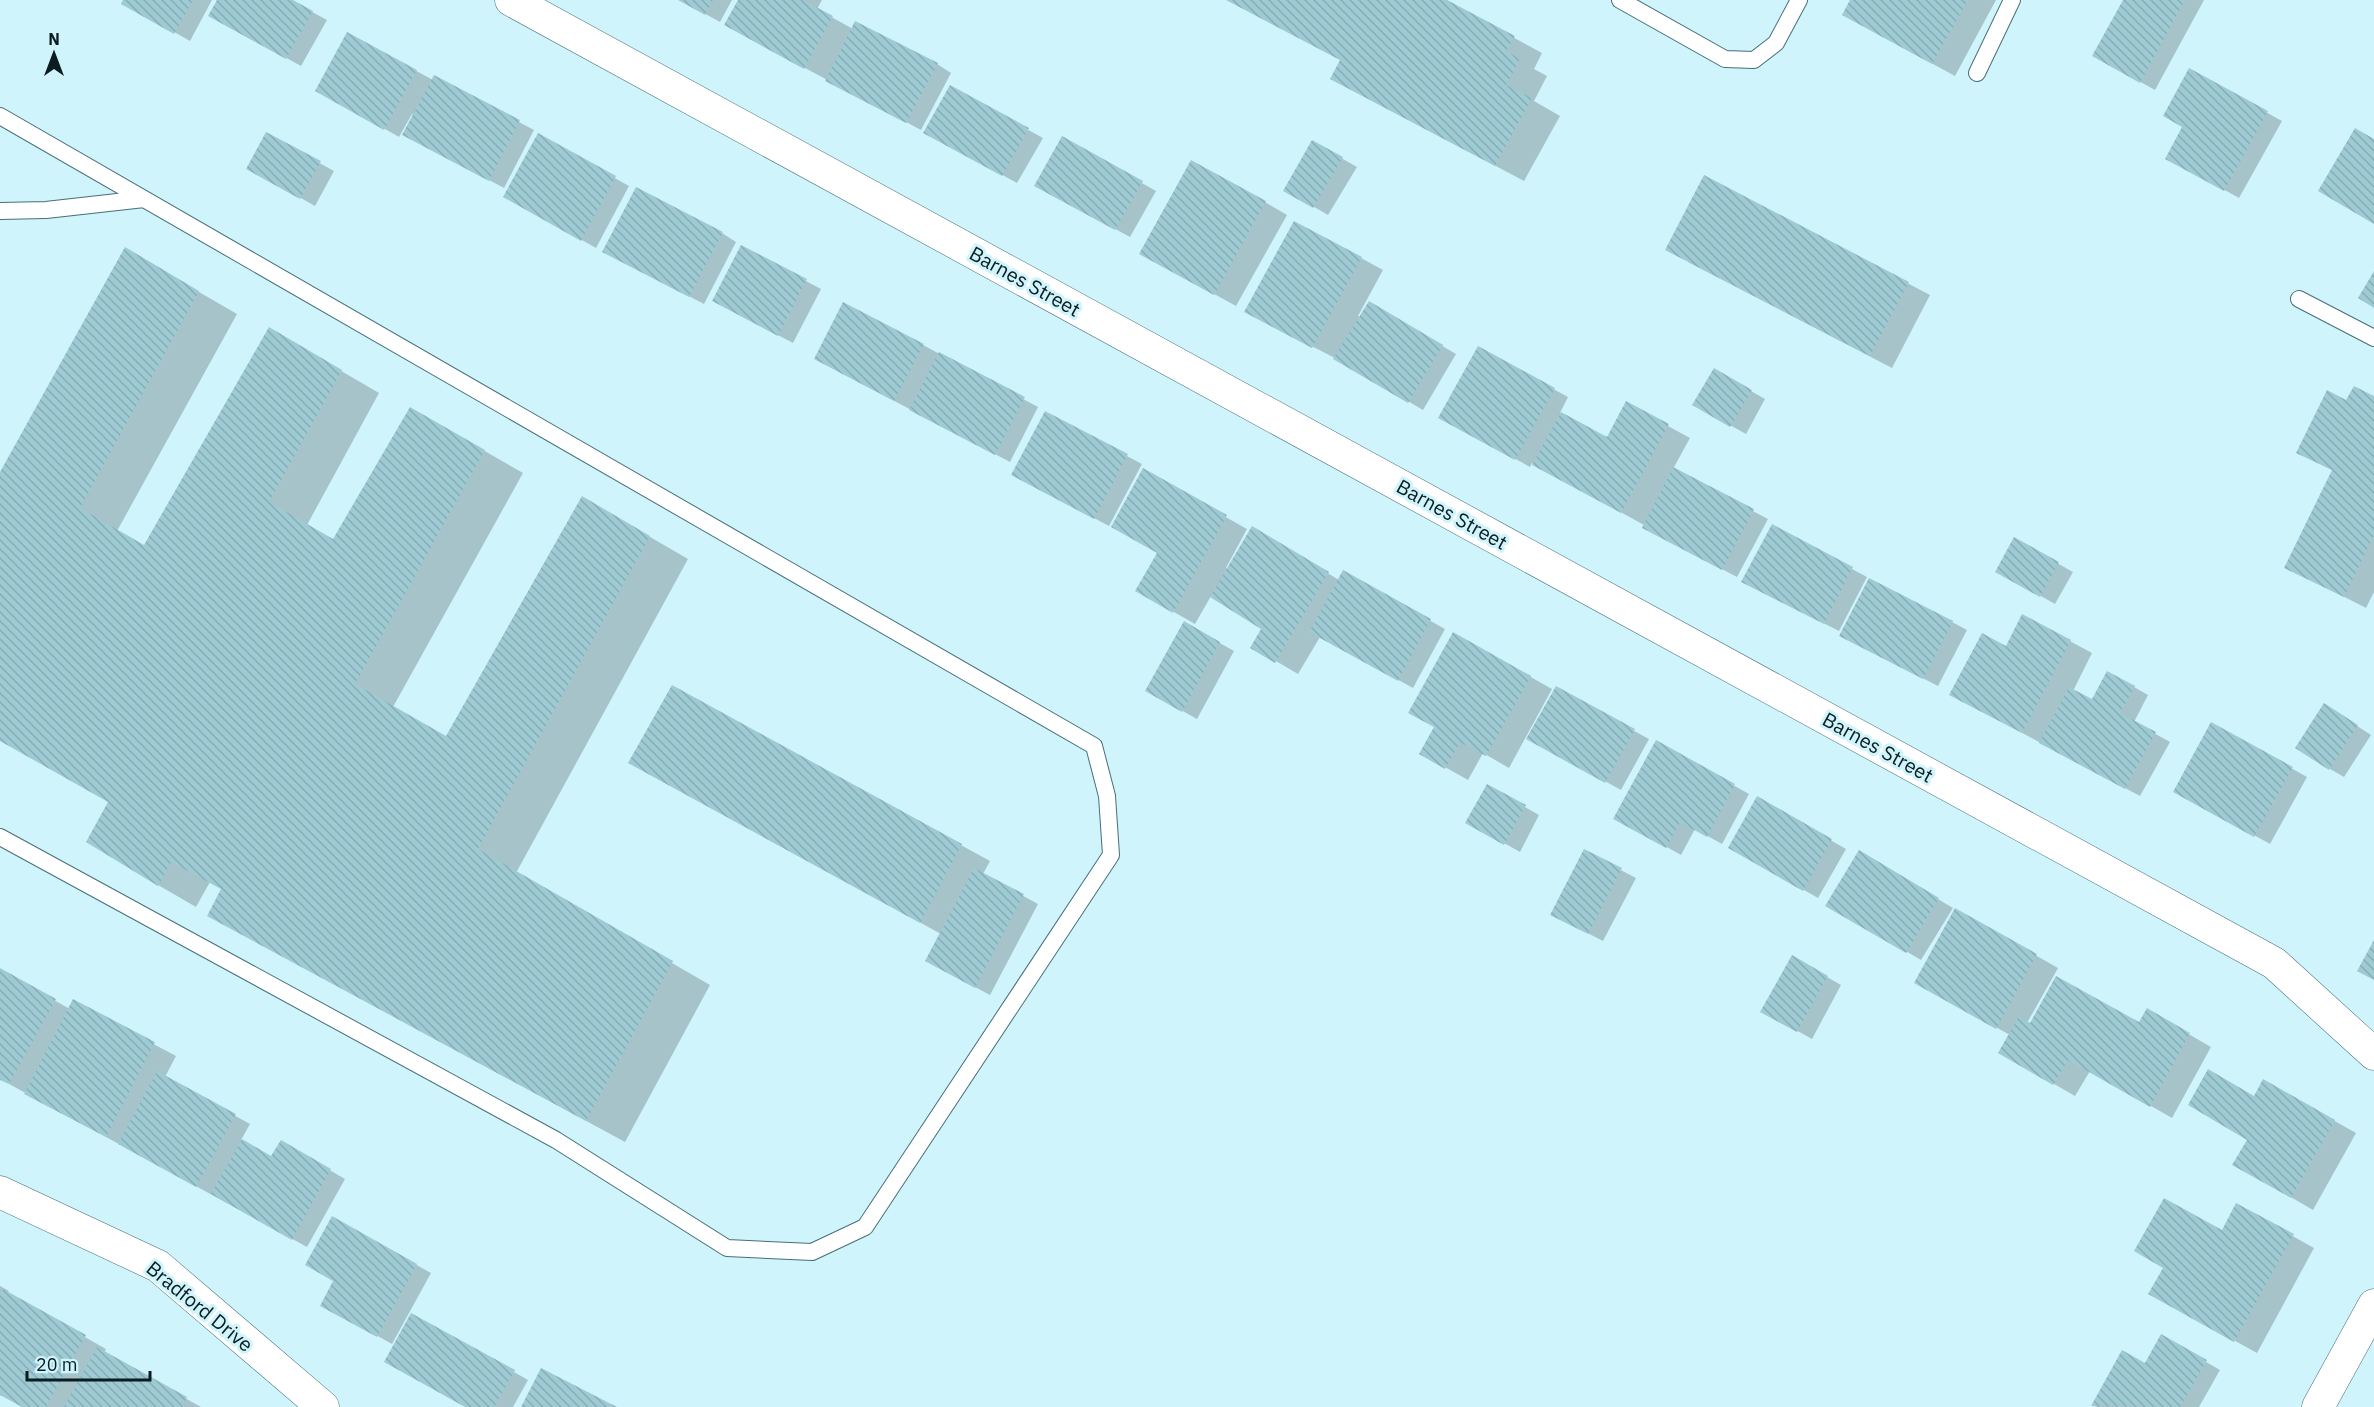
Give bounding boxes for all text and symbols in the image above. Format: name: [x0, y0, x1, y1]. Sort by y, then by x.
north arrow: [24, 24, 84, 84]
text: N: [48, 29, 60, 49]
street label: Barnes Street: [965, 239, 1085, 323]
street label: Barnes Street: [1392, 472, 1512, 556]
street label: Barnes Street: [1818, 705, 1938, 789]
street label: Bradford Drive: [141, 1255, 259, 1357]
scale bar: [27, 1344, 150, 1382]
text: 20 m: [36, 1353, 78, 1376]

